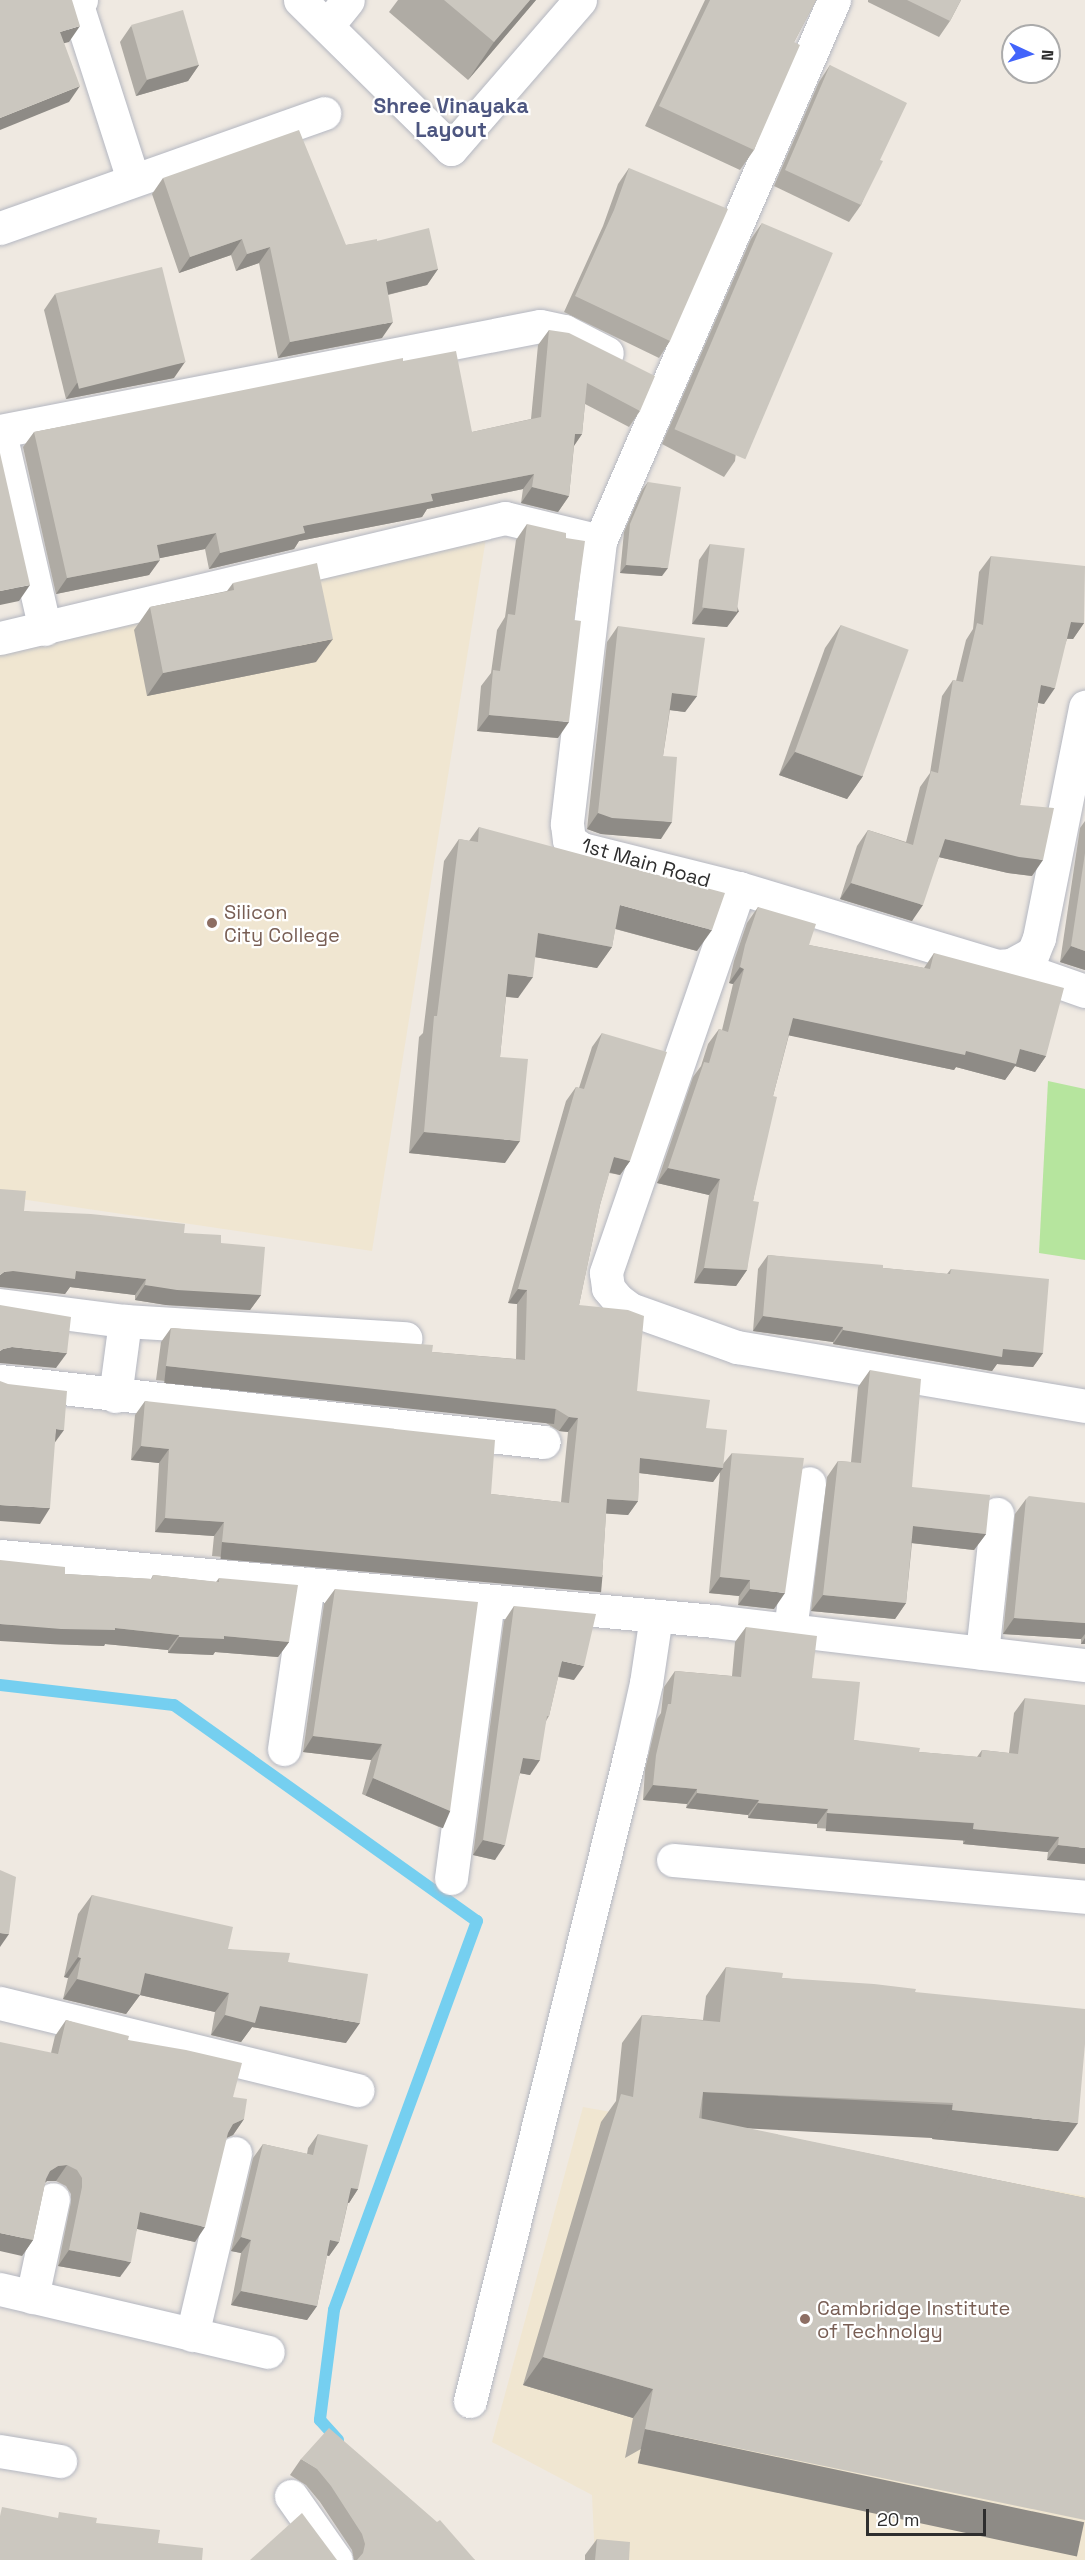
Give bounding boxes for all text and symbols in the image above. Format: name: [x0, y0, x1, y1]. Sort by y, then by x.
north arrow: [1001, 24, 1061, 84]
text: N: [1037, 49, 1058, 61]
district label: Shree Vinayaka Layout: [373, 93, 529, 143]
street label: 1st Main Road: [579, 833, 713, 893]
place label: Silicon City College: [224, 900, 340, 947]
marker: Silicon City College: [205, 916, 219, 930]
place label: Cambridge Institute of Technolgy: [817, 2296, 1010, 2343]
marker: Cambridge Institute of Technolgy: [798, 2312, 812, 2326]
scale bar: [869, 2497, 989, 2535]
text: 20 m: [877, 2508, 920, 2531]

